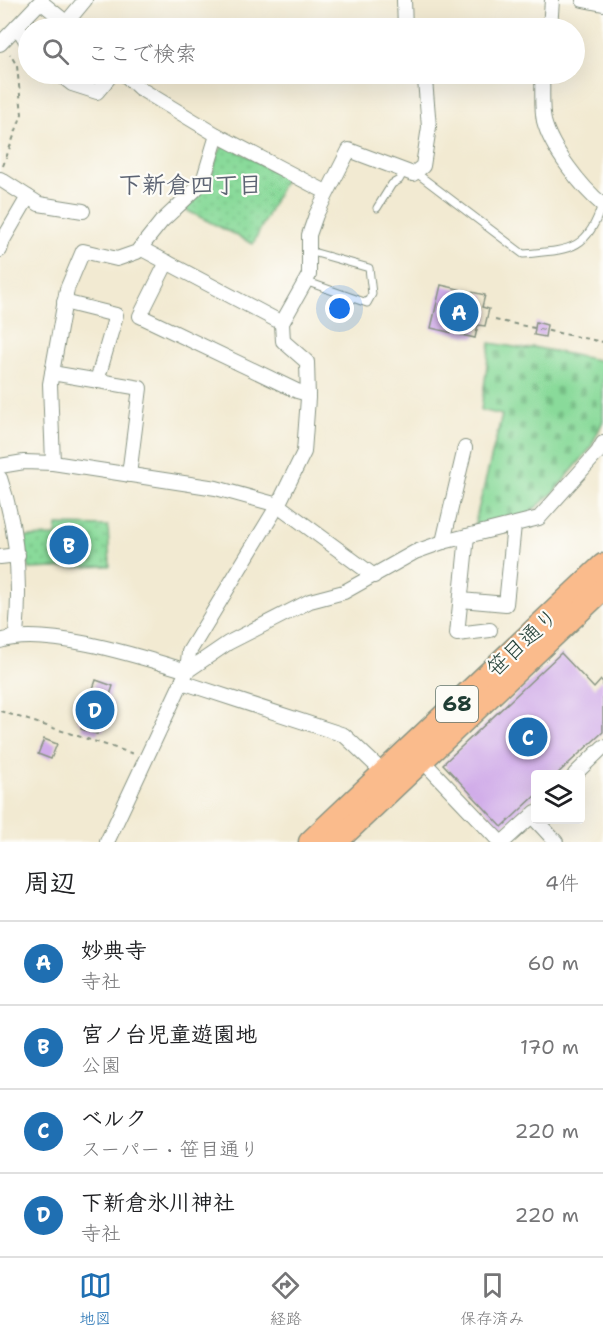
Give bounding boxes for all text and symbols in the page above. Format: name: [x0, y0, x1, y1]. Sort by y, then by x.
search box: [18, 18, 585, 84]
icon: search: [39, 35, 72, 68]
text: ここで検索: [87, 39, 197, 68]
district label: 下新倉四丁目: [118, 169, 262, 201]
pin: A: [440, 290, 478, 334]
your location: [325, 294, 354, 323]
pin: B: [50, 522, 88, 568]
street label: 笹目通り: [480, 602, 564, 683]
road number: 68: [436, 686, 478, 722]
pin: D: [76, 688, 115, 732]
pin: C: [508, 714, 548, 760]
map controls: [531, 770, 585, 824]
button: layers: [531, 770, 585, 824]
text: 周辺: [24, 865, 76, 900]
text: 4件: [545, 870, 579, 896]
text: 妙典寺: [81, 936, 147, 965]
text: A: [36, 950, 51, 976]
text: 60 m: [527, 950, 579, 976]
text: 寺社: [81, 968, 121, 994]
text: 宮ノ台児童遊園地: [81, 1020, 257, 1049]
text: B: [37, 1034, 50, 1060]
text: 170 m: [520, 1034, 579, 1060]
text: 公園: [81, 1052, 121, 1078]
text: ベルク: [81, 1104, 147, 1133]
text: C: [37, 1118, 50, 1144]
text: 220 m: [515, 1118, 579, 1144]
text: スーパー · 笹目通り: [81, 1136, 259, 1162]
text: 下新倉氷川神社: [81, 1188, 235, 1217]
text: D: [36, 1202, 51, 1228]
text: 220 m: [515, 1202, 579, 1228]
text: 寺社: [81, 1220, 121, 1246]
tab: 地図: [79, 1269, 112, 1329]
tab: 経路: [269, 1269, 302, 1329]
tab: 保存済み: [460, 1269, 524, 1329]

